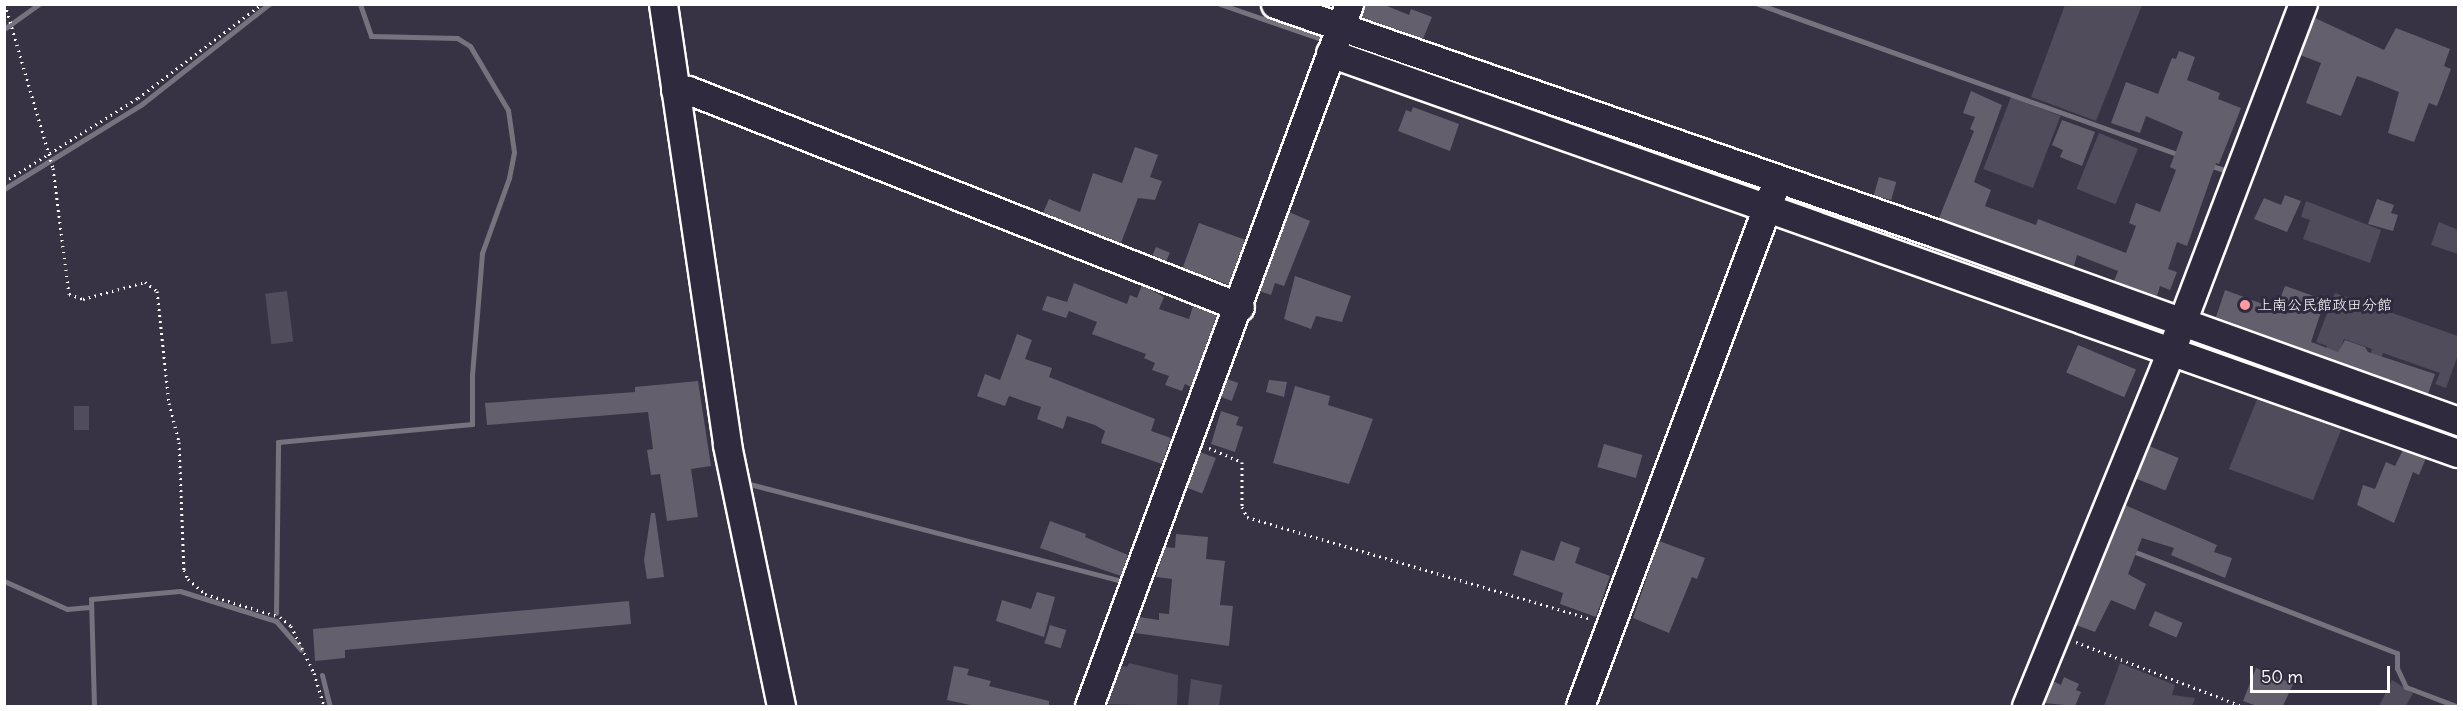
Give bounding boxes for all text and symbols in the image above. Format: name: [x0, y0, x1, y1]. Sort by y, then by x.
place label: 上南公民館政田分館: [2257, 296, 2392, 314]
marker: 上南公民館政田分館: [2238, 298, 2252, 312]
scale bar: [2253, 654, 2392, 692]
text: 50 m: [2261, 665, 2303, 688]

